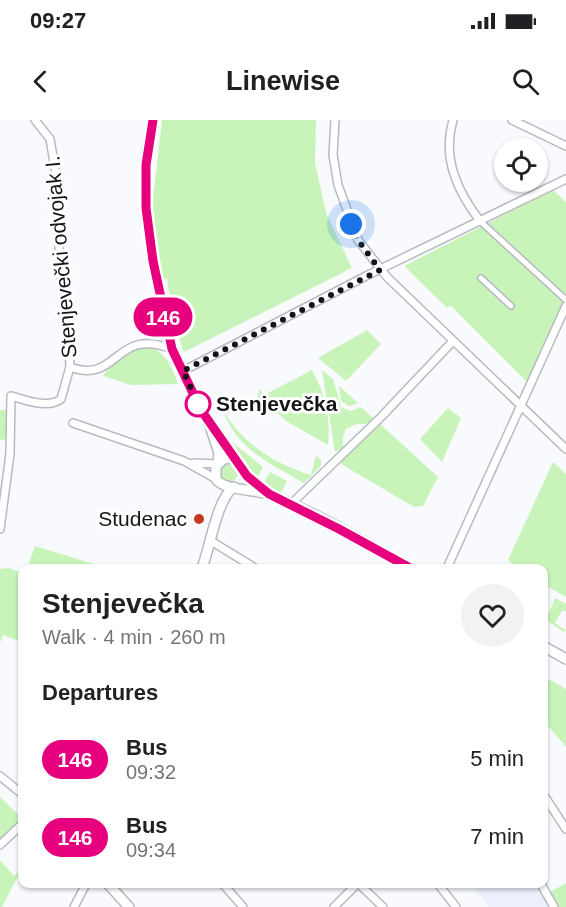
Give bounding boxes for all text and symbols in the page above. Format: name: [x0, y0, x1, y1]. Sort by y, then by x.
text: 09:27: [30, 8, 86, 33]
icon: back: [24, 65, 57, 98]
icon: search: [509, 65, 542, 98]
text: Linewise: [226, 66, 340, 96]
map controls: [494, 138, 548, 192]
button: locate: [494, 138, 548, 192]
street label: Stenjevečki odvojak I.: [40, 155, 81, 359]
your location: [336, 209, 366, 239]
line badge: 146: [128, 298, 198, 336]
text: 146: [145, 306, 181, 329]
marker: Stenjevečka: [185, 391, 211, 417]
place label: Stenjevečka: [216, 392, 338, 415]
place label: Studenac: [98, 507, 187, 530]
marker: Studenac: [192, 512, 206, 526]
button: heart: [461, 584, 524, 647]
text: Stenjevečka: [42, 588, 204, 619]
text: Walk · 4 min · 260 m: [42, 626, 226, 648]
text: Departures: [42, 680, 158, 705]
text: Bus: [126, 735, 168, 760]
text: 5 min: [470, 746, 524, 771]
text: 146: [57, 748, 93, 771]
text: 09:32: [126, 761, 176, 783]
text: Bus: [126, 813, 168, 838]
text: 7 min: [470, 824, 524, 849]
text: 146: [57, 826, 93, 849]
text: 09:34: [126, 839, 176, 861]

